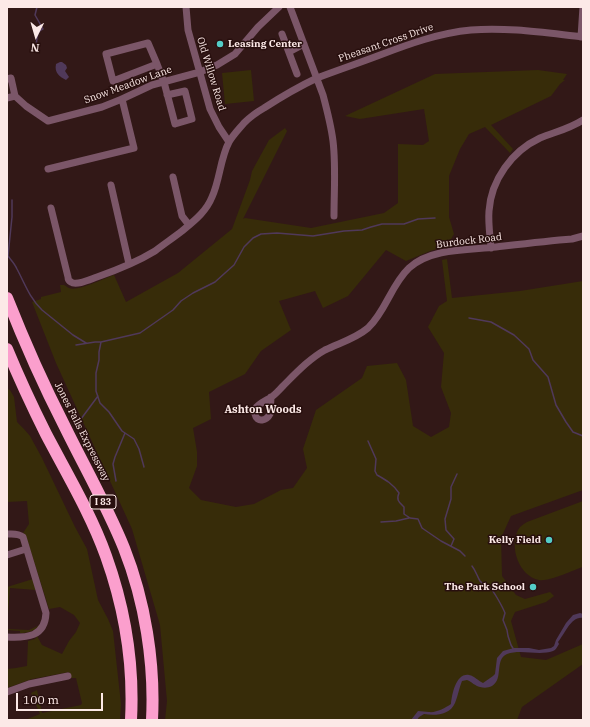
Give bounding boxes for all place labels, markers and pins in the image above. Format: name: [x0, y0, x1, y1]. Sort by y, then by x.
place label: Leasing Center: [228, 38, 302, 50]
marker: Leasing Center: [215, 39, 225, 49]
place label: Kelly Field: [489, 534, 541, 546]
marker: Kelly Field: [544, 535, 554, 545]
place label: The Park School: [444, 581, 525, 593]
marker: The Park School: [528, 582, 538, 592]

